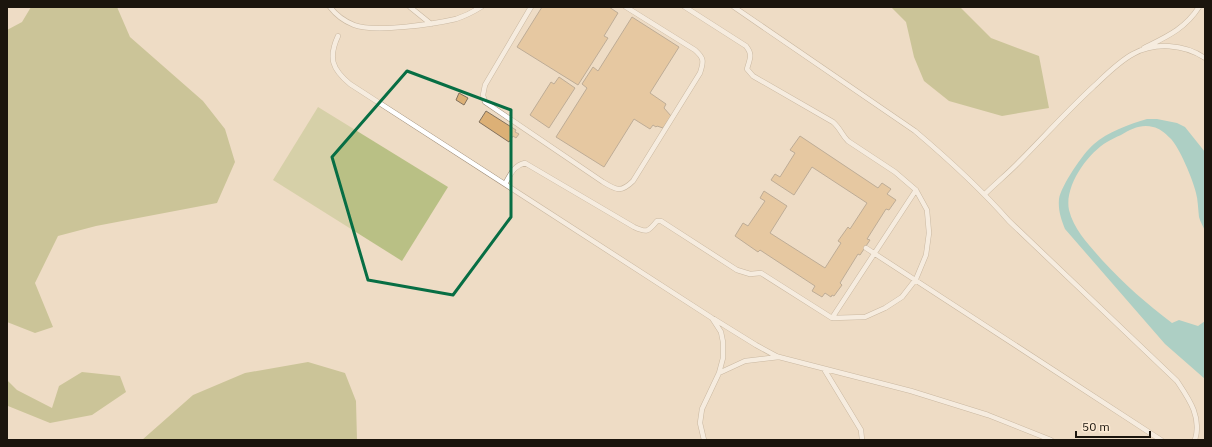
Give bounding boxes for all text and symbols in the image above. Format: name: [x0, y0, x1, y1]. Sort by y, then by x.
scale bar: [1076, 413, 1150, 439]
text: 50 m: [1082, 419, 1110, 434]

